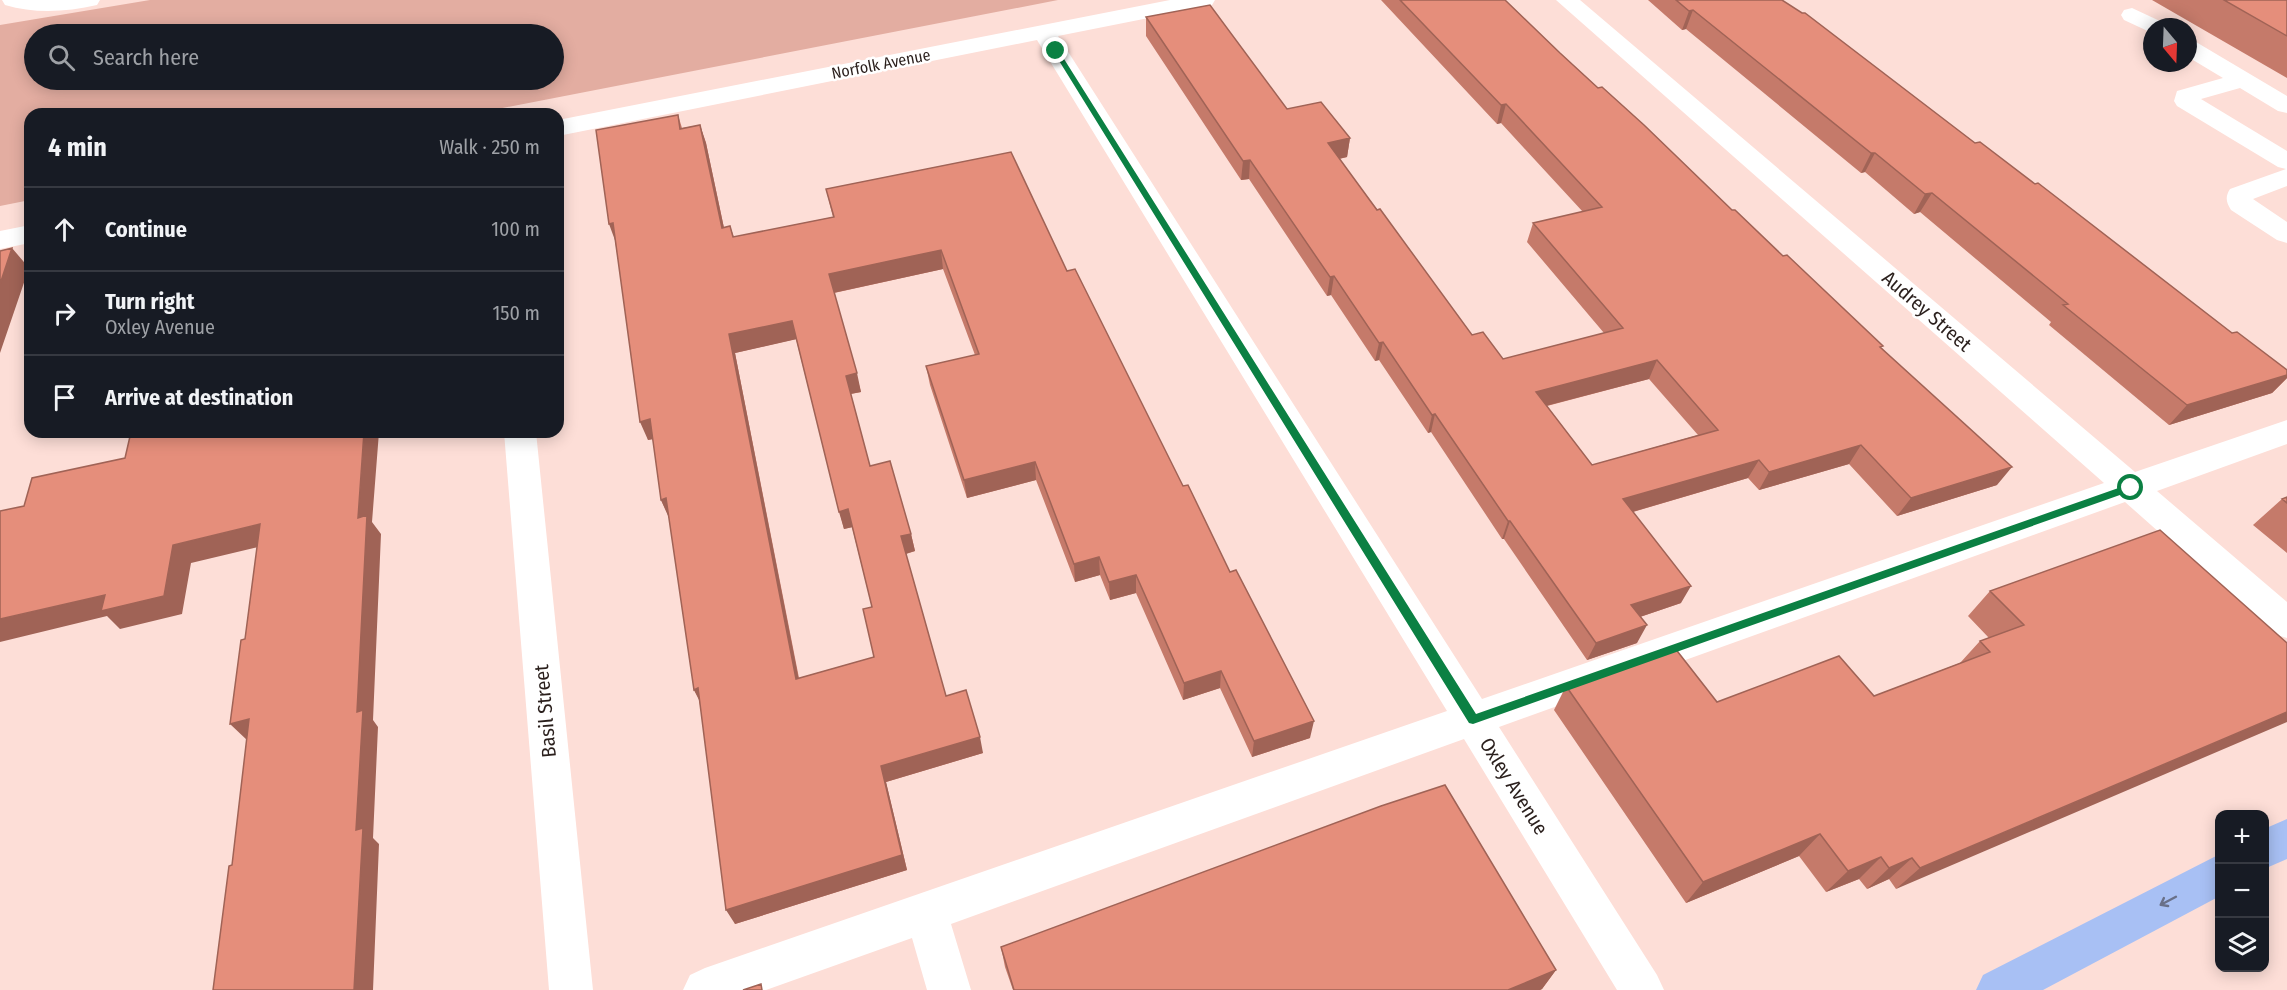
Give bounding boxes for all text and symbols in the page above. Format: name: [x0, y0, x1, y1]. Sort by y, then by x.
north arrow: [2143, 18, 2197, 72]
search box: [24, 24, 564, 90]
route end: [1042, 37, 1068, 63]
icon: search: [45, 41, 78, 74]
text: Search here: [93, 44, 199, 71]
street label: Norfolk Avenue: [830, 45, 932, 83]
text: 4 min: [48, 132, 107, 163]
text: Walk · 250 m: [439, 135, 540, 159]
icon: ahead: [48, 213, 81, 246]
text: Continue: [105, 216, 187, 243]
text: 100 m: [491, 217, 540, 241]
street label: Audrey Street: [1877, 266, 1977, 357]
text: Turn right: [105, 288, 194, 315]
icon: right: [48, 297, 81, 330]
text: 150 m: [493, 301, 540, 325]
text: Oxley Avenue: [105, 315, 215, 339]
icon: arrive: [48, 381, 81, 414]
text: Arrive at destination: [105, 384, 293, 411]
route start: [2117, 474, 2143, 500]
street label: Basil Street: [529, 663, 561, 759]
street label: Oxley Avenue: [1475, 733, 1553, 839]
map controls: [2215, 810, 2269, 972]
button: +: [2215, 810, 2269, 864]
button: −: [2215, 864, 2269, 918]
one-way arrow: [2159, 896, 2177, 907]
button: layers: [2215, 918, 2269, 972]

